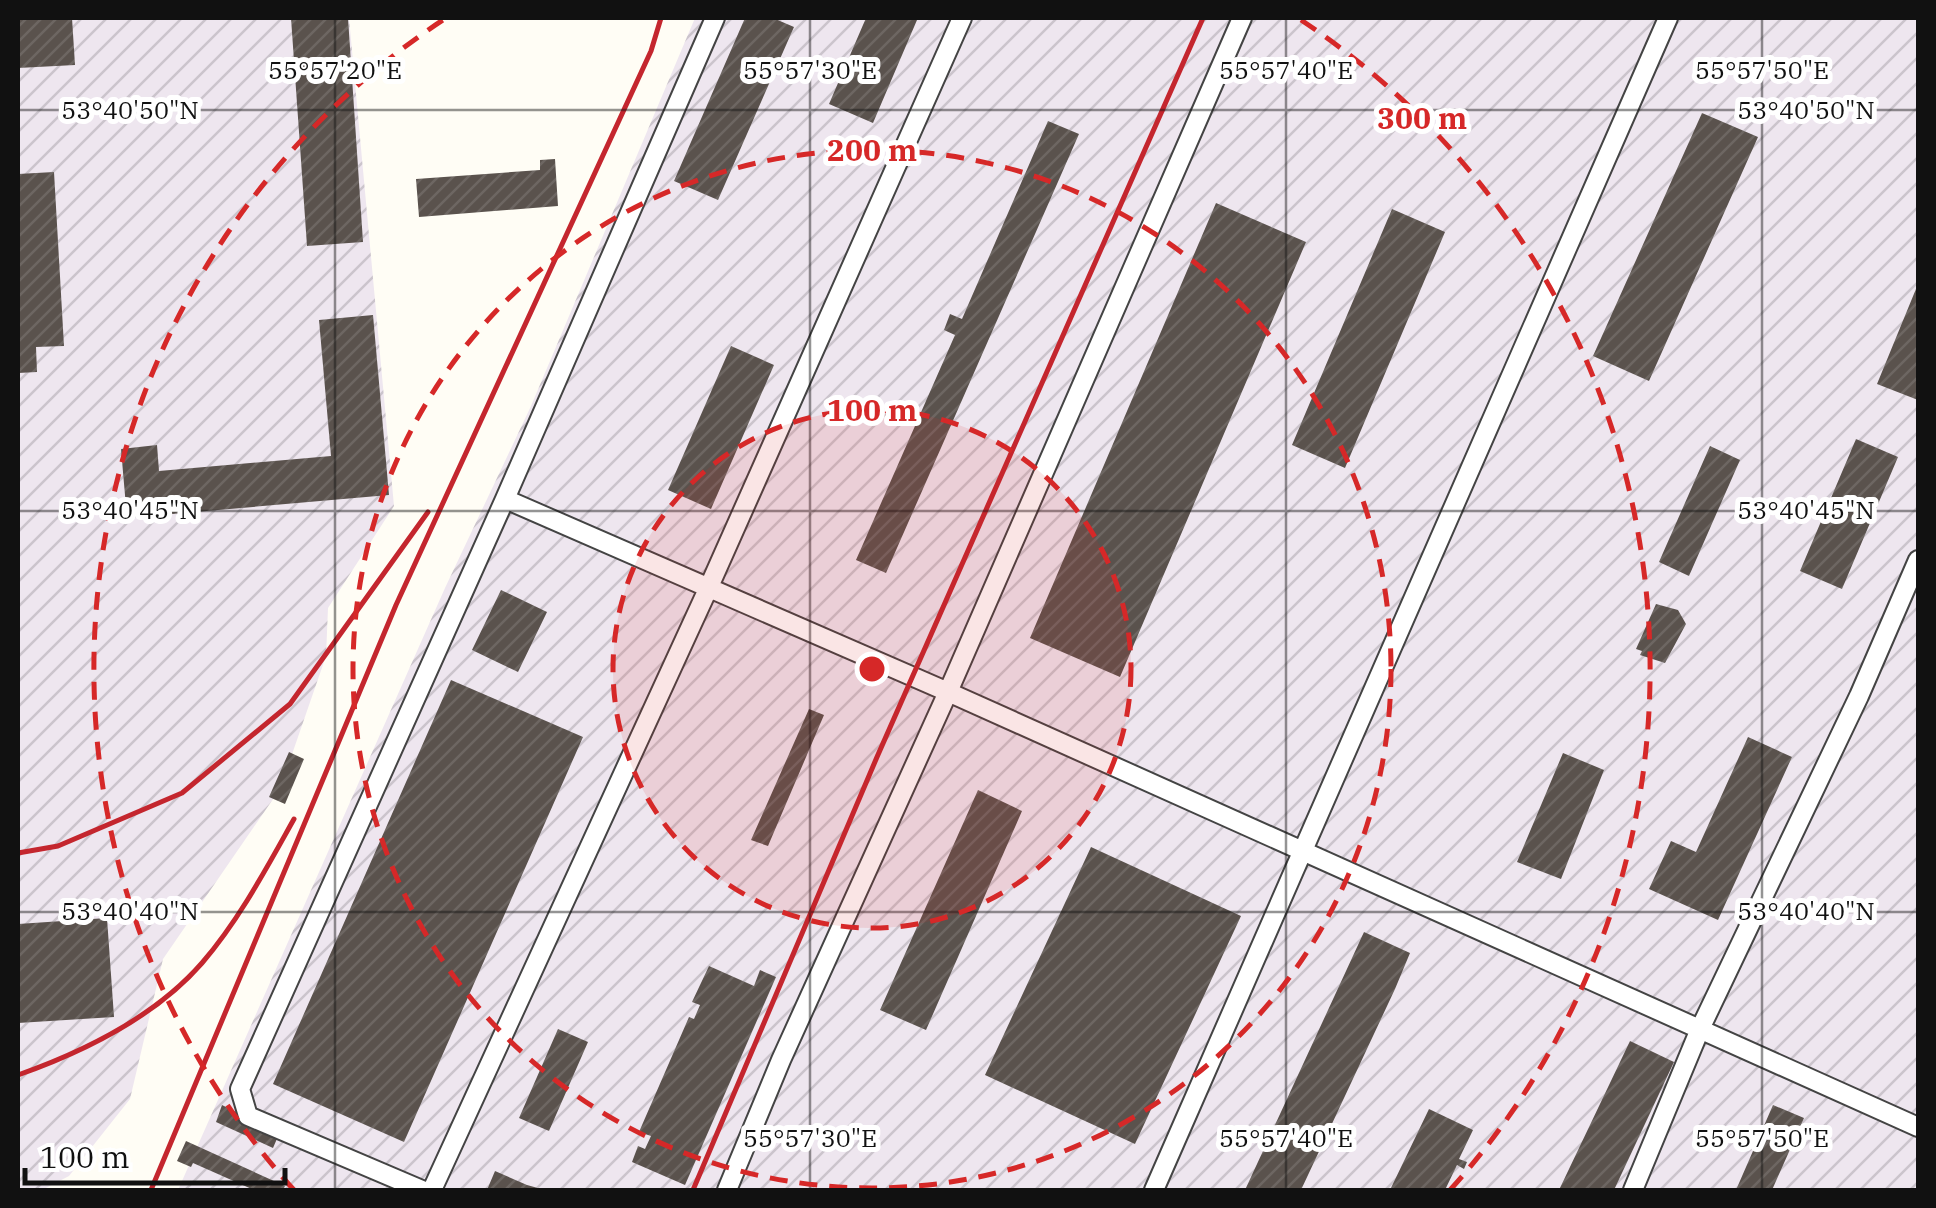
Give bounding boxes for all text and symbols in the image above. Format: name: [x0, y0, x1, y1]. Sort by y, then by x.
text: 55°57'20"E: [268, 53, 402, 86]
text: 55°57'30"E: [743, 53, 877, 86]
text: 55°57'40"E: [1219, 53, 1353, 86]
text: 55°57'50"E: [1695, 53, 1829, 86]
text: 53°40'50"N: [61, 93, 199, 126]
text: 53°40'50"N: [1737, 93, 1875, 126]
text: 300 m: [1377, 98, 1467, 137]
text: 200 m: [827, 130, 917, 169]
text: 100 m: [827, 390, 917, 429]
text: 53°40'45"N: [61, 493, 199, 526]
text: 53°40'45"N: [1737, 493, 1875, 526]
centre of rings: [854, 651, 890, 687]
text: 53°40'40"N: [61, 894, 199, 927]
text: 53°40'40"N: [1737, 894, 1875, 927]
text: 55°57'30"E: [743, 1121, 877, 1154]
text: 55°57'40"E: [1219, 1121, 1353, 1154]
text: 55°57'50"E: [1695, 1121, 1829, 1154]
scale bar: [25, 1123, 285, 1185]
text: 100 m: [40, 1137, 130, 1176]

